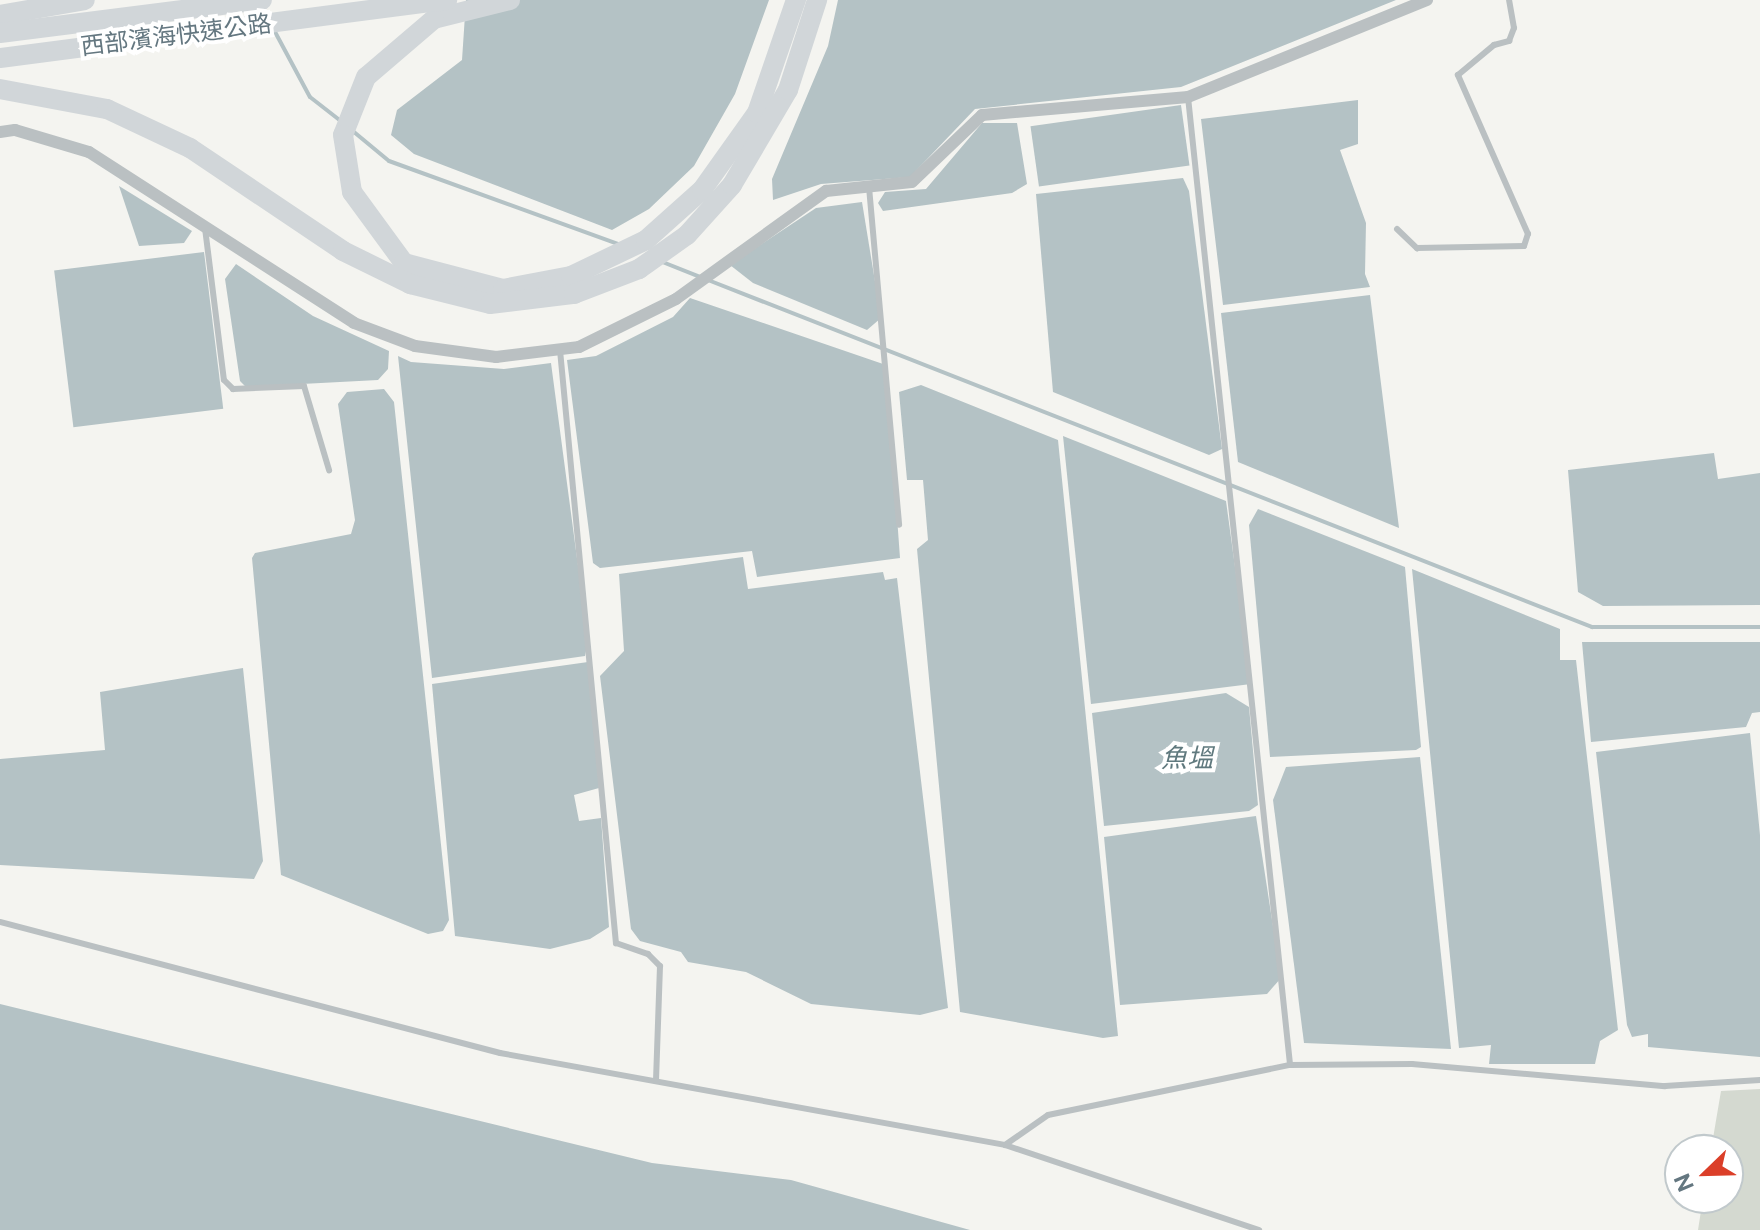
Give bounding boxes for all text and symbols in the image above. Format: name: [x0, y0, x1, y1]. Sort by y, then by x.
street label: 西部濱海快速公路: [79, 9, 273, 61]
water label: 魚塭: [1161, 742, 1213, 774]
north arrow: [1664, 1134, 1744, 1214]
text: N: [1668, 1170, 1699, 1196]

